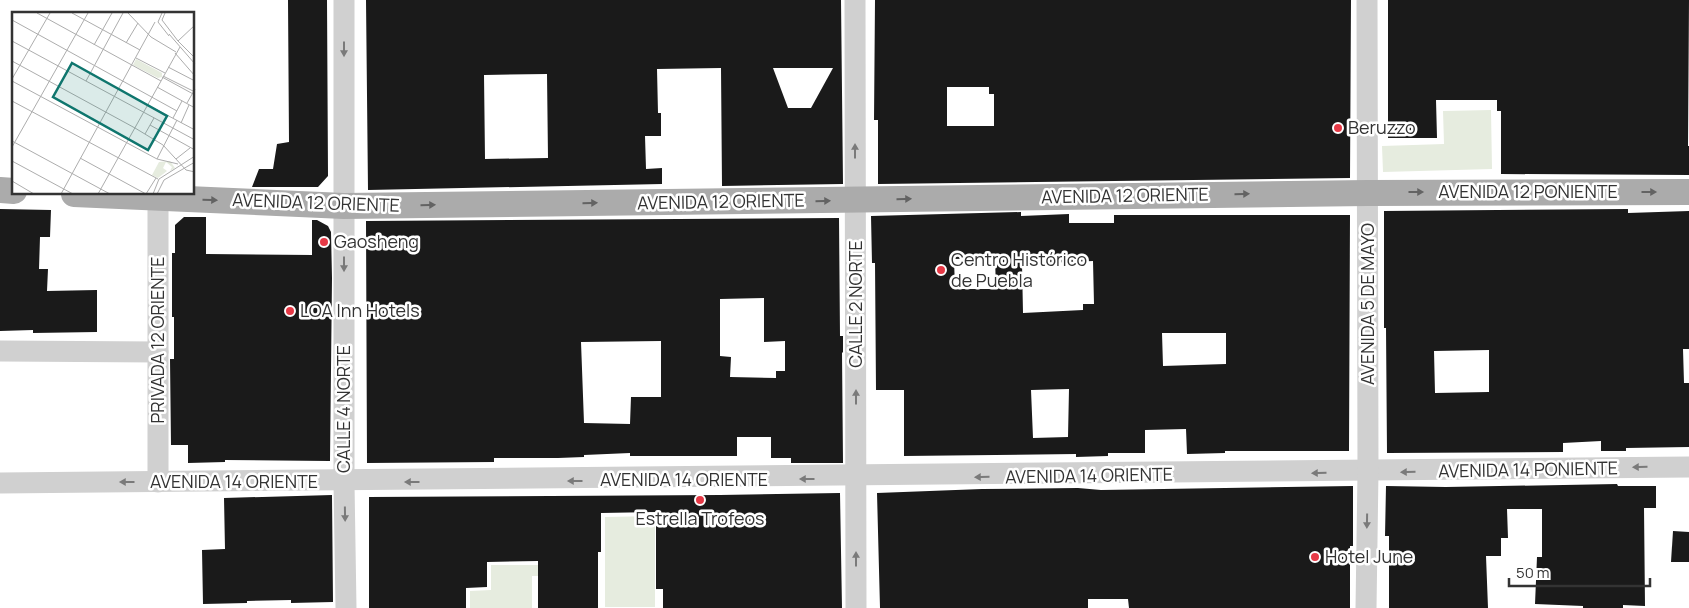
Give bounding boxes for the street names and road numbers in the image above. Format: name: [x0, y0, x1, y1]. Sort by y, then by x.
street label: AVENIDA 12 PONIENTE: [1438, 179, 1618, 203]
street label: AVENIDA 12 ORIENTE: [1041, 182, 1209, 208]
street label: AVENIDA 12 ORIENTE: [232, 187, 400, 217]
street label: AVENIDA 12 ORIENTE: [637, 188, 805, 214]
street label: AVENIDA 5 DE MAYO: [1355, 223, 1379, 385]
street label: CALLE 2 NORTE: [843, 240, 867, 368]
street label: PRIVADA 12 ORIENTE: [145, 256, 169, 424]
street label: CALLE 4 NORTE: [331, 345, 355, 473]
street label: AVENIDA 14 PONIENTE: [1438, 455, 1618, 483]
street label: AVENIDA 14 ORIENTE: [1005, 462, 1173, 488]
street label: AVENIDA 14 ORIENTE: [600, 467, 768, 491]
street label: AVENIDA 14 ORIENTE: [150, 469, 318, 493]

